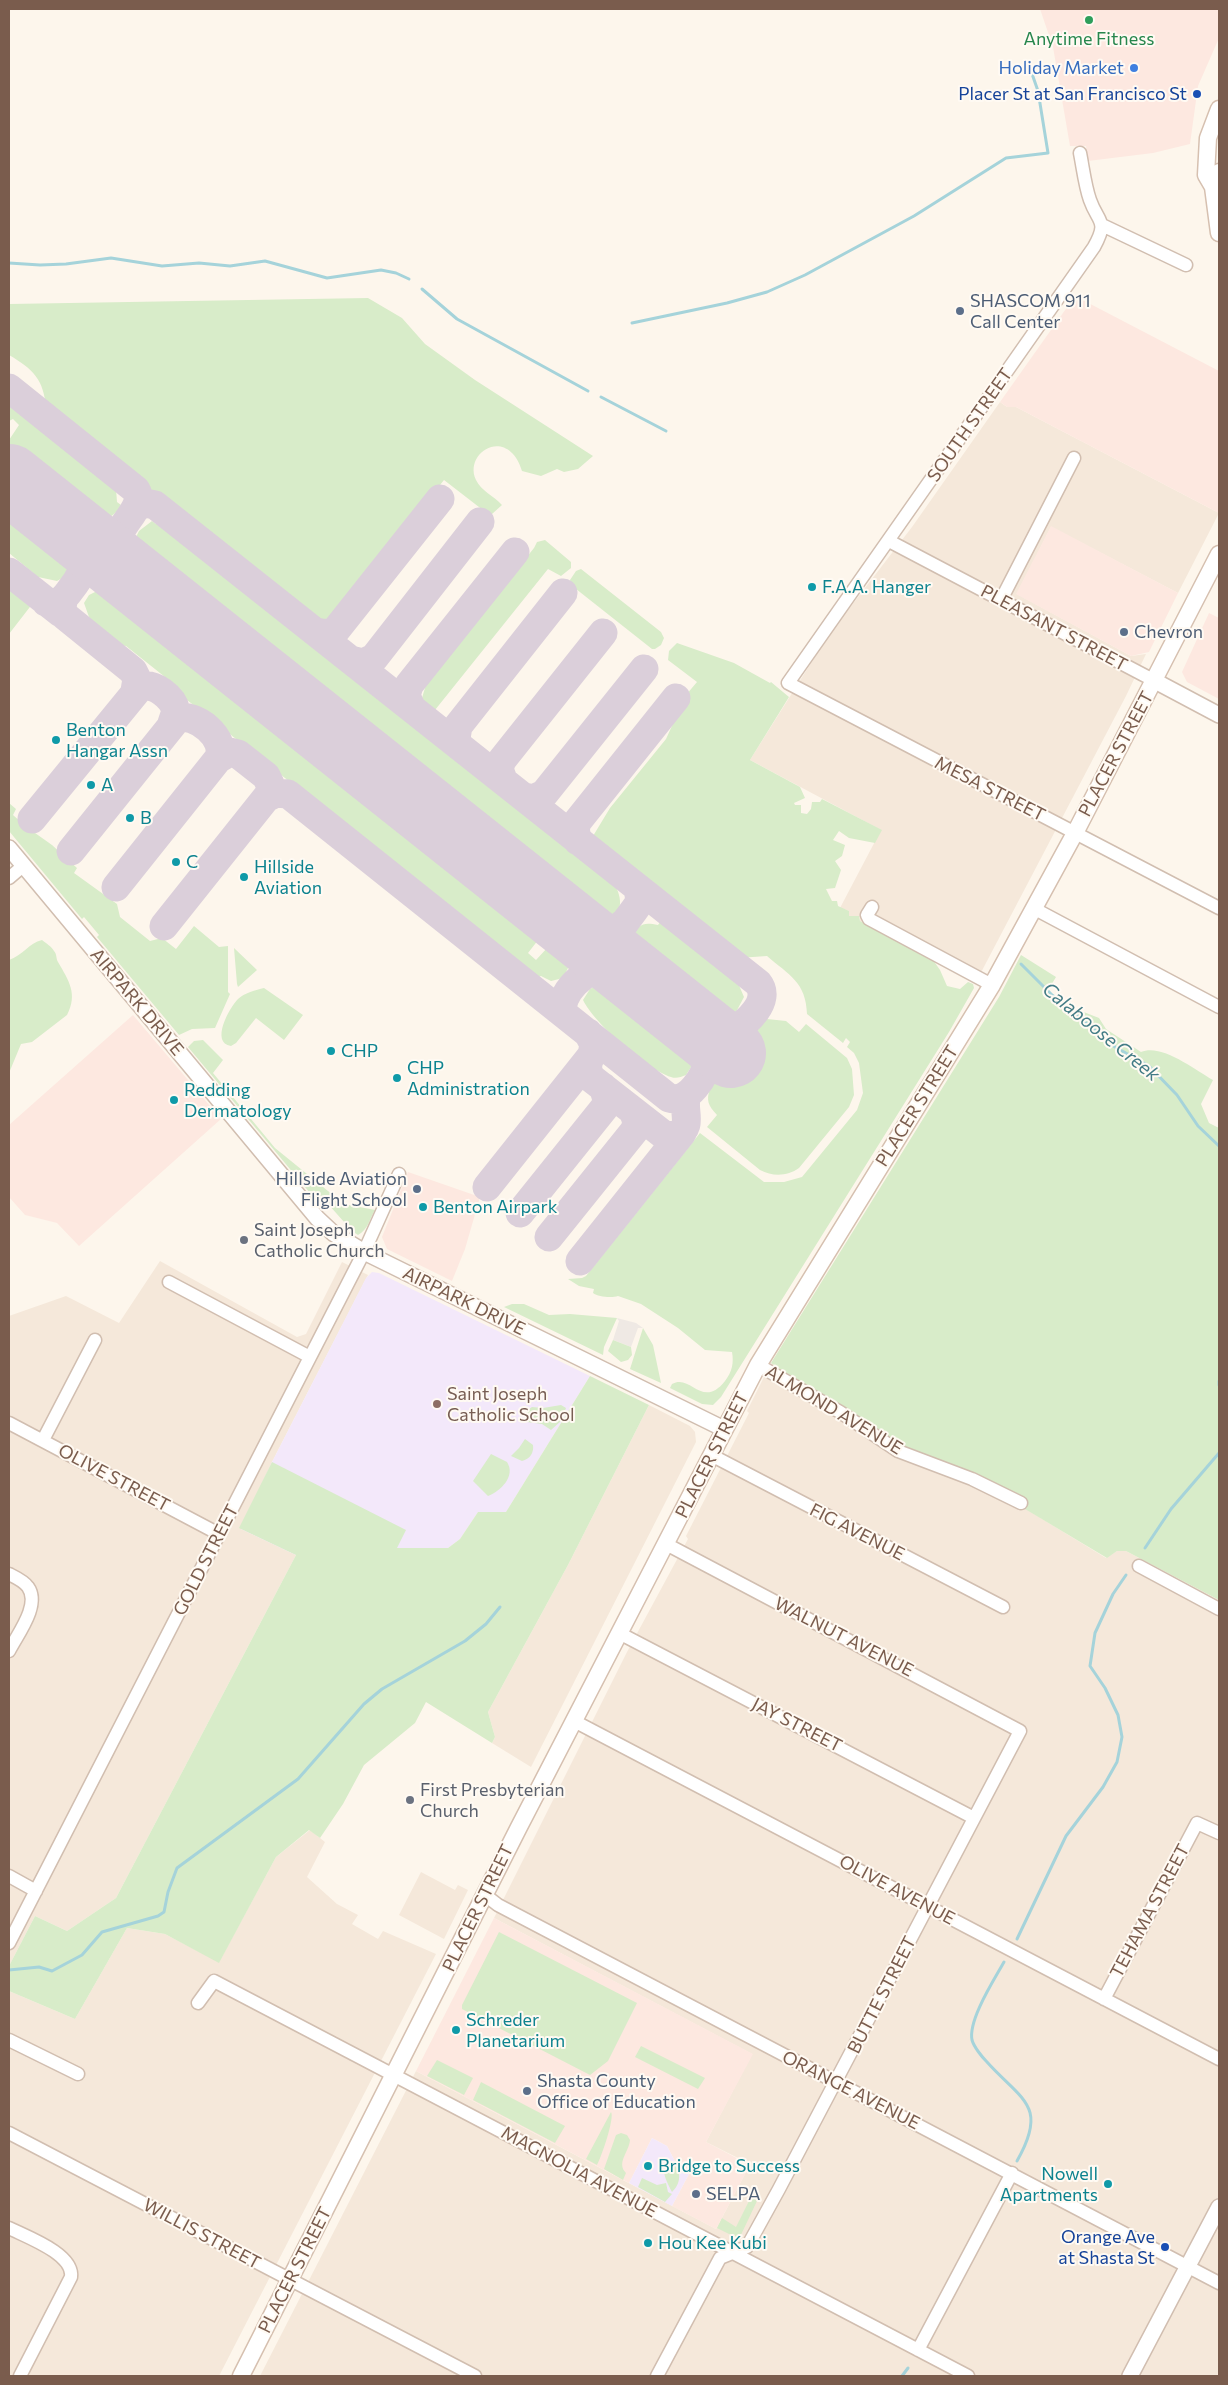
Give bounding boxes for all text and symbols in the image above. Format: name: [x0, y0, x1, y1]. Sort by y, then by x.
marker: Anytime Fitness: [1083, 14, 1095, 26]
place label: Anytime Fitness: [1024, 28, 1154, 50]
place label: Holiday Market: [998, 57, 1124, 79]
marker: Holiday Market: [1128, 62, 1140, 74]
place label: Placer St at San Francisco St: [958, 83, 1187, 105]
marker: Placer St at San Francisco St: [1191, 88, 1203, 100]
place label: SHASCOM 911 Call Center: [970, 290, 1091, 332]
marker: SHASCOM 911 Call Center: [954, 305, 966, 317]
street label: SOUTH STREET: [923, 364, 1017, 486]
place label: F.A.A. Hanger: [822, 576, 931, 598]
street label: PLEASANT STREET: [977, 580, 1131, 676]
marker: F.A.A. Hanger: [806, 581, 818, 593]
place label: Chevron: [1134, 621, 1203, 643]
marker: Chevron: [1118, 626, 1130, 638]
street label: PLACER STREET: [1074, 688, 1158, 820]
place label: Benton Hangar Assn: [66, 719, 168, 762]
marker: Benton Hangar Assn: [50, 734, 62, 746]
street label: MESA STREET: [931, 752, 1049, 826]
place label: A: [101, 774, 113, 796]
marker: A: [85, 779, 97, 791]
place label: B: [140, 807, 152, 829]
marker: B: [124, 812, 136, 824]
place label: C: [186, 851, 198, 873]
marker: C: [170, 856, 182, 868]
place label: Hillside Aviation: [254, 856, 322, 899]
marker: Hillside Aviation: [238, 871, 250, 883]
street label: AIRPARK DRIVE: [86, 944, 188, 1060]
water label: Calaboose Creek: [1038, 978, 1164, 1086]
place label: CHP: [341, 1040, 378, 1062]
street label: PLACER STREET: [871, 1041, 963, 1171]
marker: CHP: [325, 1045, 337, 1057]
place label: CHP Administration: [407, 1057, 530, 1100]
marker: CHP Administration: [391, 1072, 403, 1084]
place label: Redding Dermatology: [184, 1079, 291, 1122]
marker: Redding Dermatology: [168, 1094, 180, 1106]
place label: Hillside Aviation Flight School: [276, 1168, 407, 1210]
marker: Hillside Aviation Flight School: [411, 1183, 423, 1195]
place label: Benton Airpark: [433, 1196, 557, 1218]
marker: Benton Airpark: [417, 1201, 429, 1213]
place label: Saint Joseph Catholic Church: [254, 1219, 385, 1262]
marker: Saint Joseph Catholic Church: [238, 1234, 250, 1246]
street label: AIRPARK DRIVE: [399, 1262, 529, 1340]
street label: ALMOND AVENUE: [762, 1361, 906, 1459]
place label: Saint Joseph Catholic School: [447, 1383, 575, 1426]
street label: PLACER STREET: [671, 1388, 753, 1522]
marker: Saint Joseph Catholic School: [431, 1398, 443, 1410]
street label: OLIVE STREET: [54, 1440, 174, 1516]
street label: FIG AVENUE: [806, 1499, 908, 1565]
street label: GOLD STREET: [169, 1501, 243, 1619]
street label: WALNUT AVENUE: [771, 1593, 917, 1681]
street label: JAY STREET: [748, 1693, 846, 1757]
place label: First Presbyterian Church: [420, 1779, 565, 1822]
marker: First Presbyterian Church: [404, 1794, 416, 1806]
street label: PLACER STREET: [438, 1841, 518, 1975]
street label: TEHAMA STREET: [1106, 1841, 1194, 1981]
street label: OLIVE AVENUE: [835, 1850, 959, 1930]
street label: BUTTE STREET: [843, 1933, 921, 2057]
place label: Schreder Planetarium: [466, 2009, 565, 2052]
marker: Schreder Planetarium: [450, 2024, 462, 2036]
street label: ORANGE AVENUE: [779, 2046, 923, 2134]
place label: Shasta County Office of Education: [537, 2070, 696, 2112]
marker: Shasta County Office of Education: [521, 2085, 533, 2097]
street label: MAGNOLIA AVENUE: [497, 2122, 661, 2222]
place label: Bridge to Success: [658, 2155, 800, 2177]
marker: Bridge to Success: [642, 2160, 654, 2172]
place label: Nowell Apartments: [1000, 2163, 1098, 2206]
marker: Nowell Apartments: [1102, 2178, 1114, 2190]
place label: SELPA: [706, 2183, 760, 2205]
marker: SELPA: [690, 2188, 702, 2200]
street label: WILLIS STREET: [140, 2194, 264, 2274]
street label: PLACER STREET: [254, 2203, 336, 2337]
place label: Orange Ave at Shasta St: [1058, 2226, 1155, 2268]
place label: Hou Kee Kubi: [658, 2232, 767, 2254]
marker: Hou Kee Kubi: [642, 2237, 654, 2249]
marker: Orange Ave at Shasta St: [1159, 2241, 1171, 2253]

